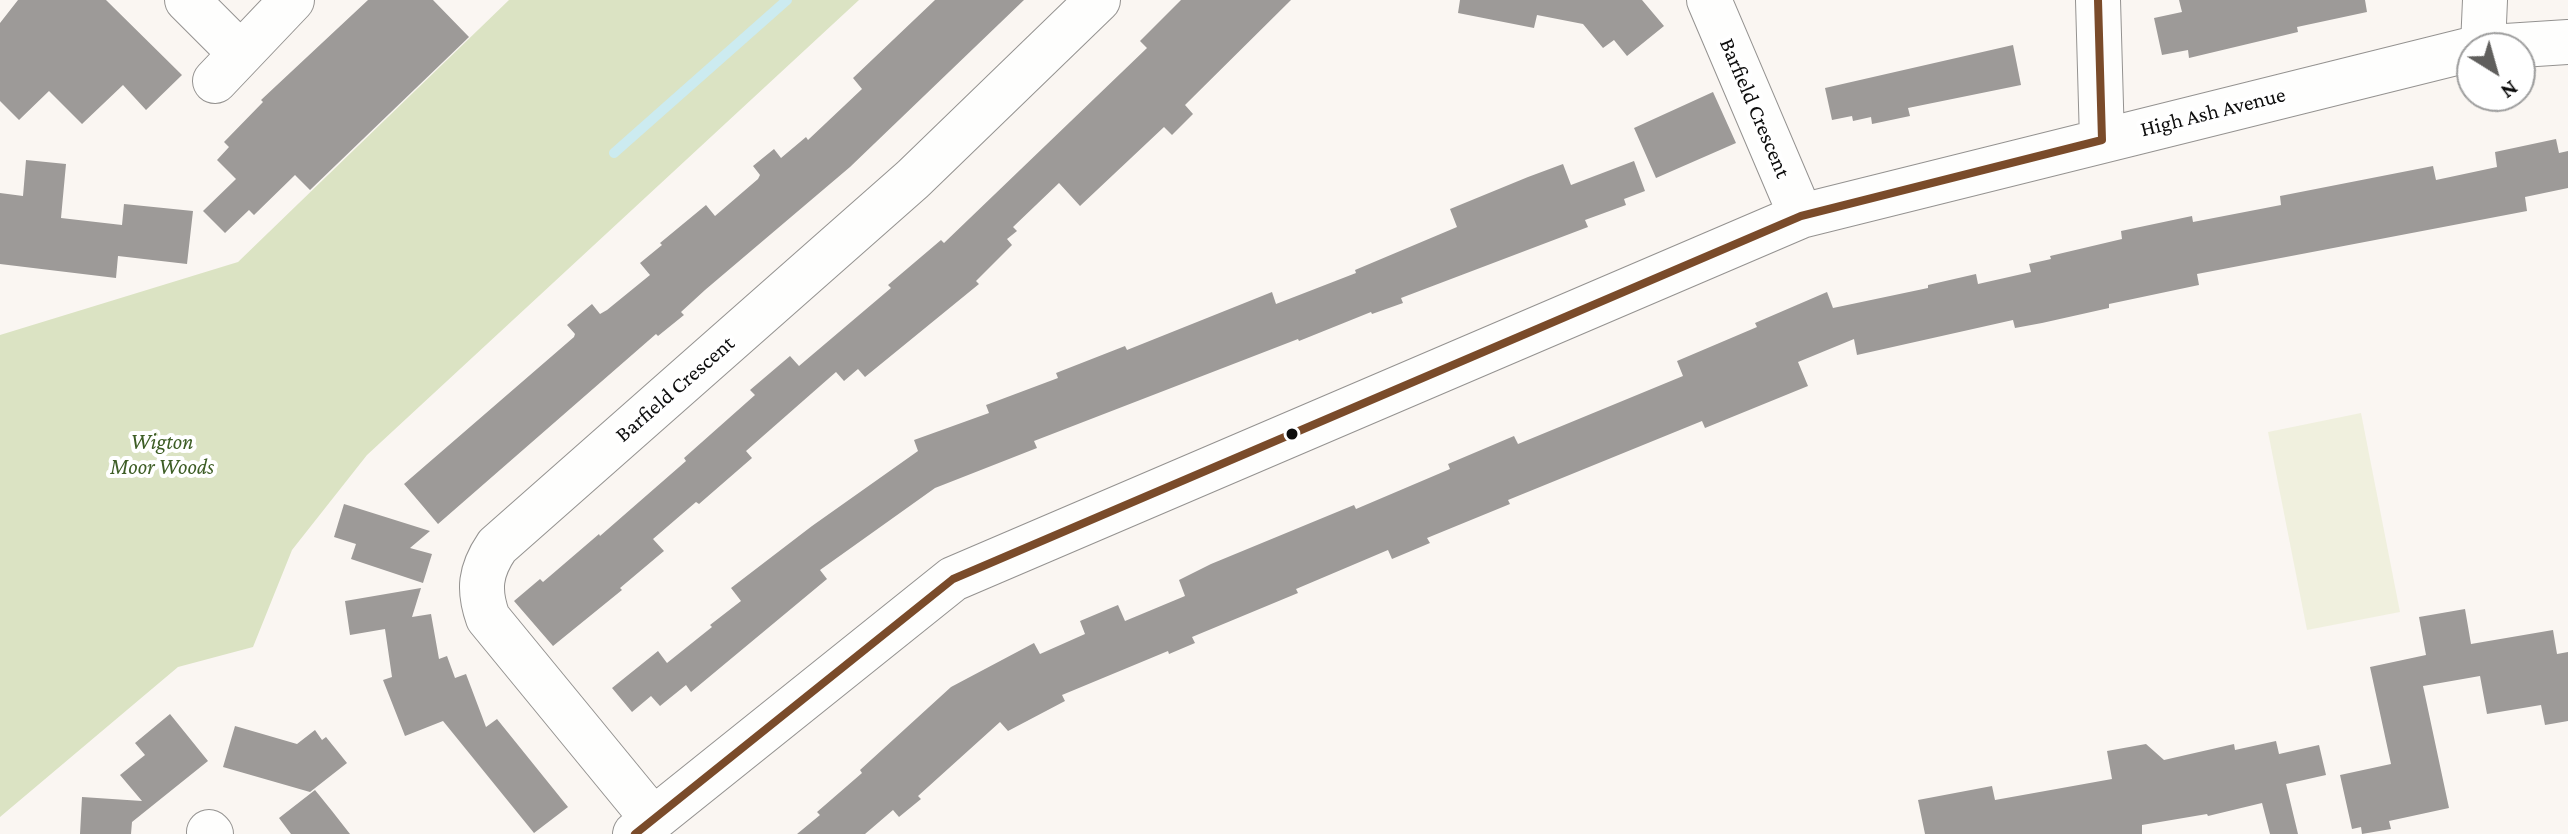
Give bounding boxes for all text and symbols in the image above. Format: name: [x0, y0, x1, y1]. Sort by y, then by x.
north arrow: [2456, 32, 2536, 112]
street label: Barfield Crescent: [1714, 34, 1796, 182]
text: N: [2496, 75, 2523, 104]
street label: High Ash Avenue: [2138, 81, 2288, 143]
street label: Barfield Crescent: [610, 330, 740, 448]
unlabelled marker: [1284, 426, 1300, 442]
park label: Wigton Moor Woods: [110, 429, 214, 480]

